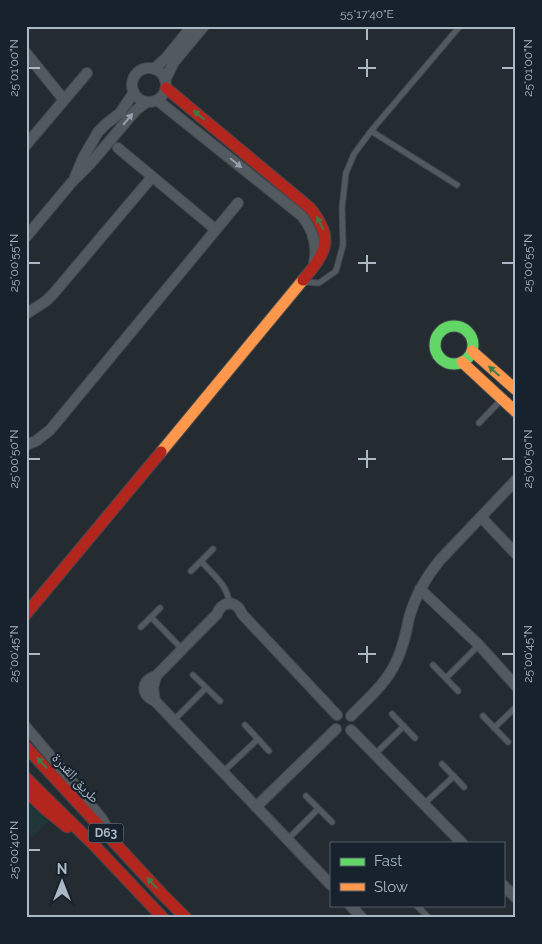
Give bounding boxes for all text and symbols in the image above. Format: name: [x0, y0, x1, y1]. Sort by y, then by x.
text: 55°17'40"E: [340, 7, 394, 21]
text: 25°01'00"N: [7, 39, 21, 97]
text: 25°01'00"N: [521, 39, 535, 97]
one-way arrow: [193, 110, 206, 121]
one-way arrow: [122, 113, 133, 126]
one-way arrow: [229, 158, 242, 169]
one-way arrow: [316, 216, 324, 230]
text: 25°00'55"N: [7, 234, 21, 292]
text: 25°00'55"N: [521, 234, 535, 292]
one-way arrow: [488, 365, 500, 377]
text: 25°00'50"N: [7, 429, 21, 489]
text: 25°00'50"N: [521, 429, 535, 489]
text: 25°00'45"N: [7, 625, 21, 683]
text: 25°00'45"N: [521, 625, 535, 683]
street label: طريق القدرة: [48, 750, 103, 807]
one-way arrow: [36, 758, 48, 770]
text: 25°00'40"N: [7, 821, 21, 879]
road number: D63: [88, 824, 124, 842]
legend: [330, 842, 504, 906]
text: Fast: [374, 852, 402, 870]
north arrow: [38, 856, 88, 906]
text: N: [57, 861, 67, 877]
one-way arrow: [146, 877, 158, 889]
text: Slow: [374, 878, 408, 896]

